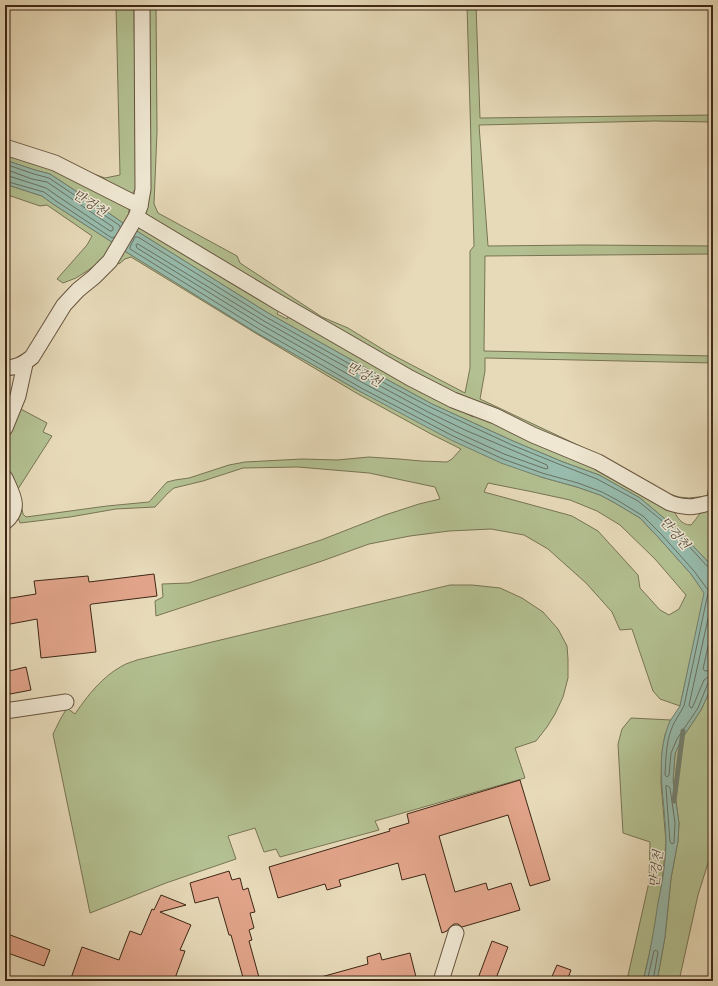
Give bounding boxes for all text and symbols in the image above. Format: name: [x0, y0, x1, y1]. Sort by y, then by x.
water label: 만겅천: [70, 187, 111, 220]
water label: 만겅천: [344, 359, 385, 390]
water label: 만겅천: [657, 514, 694, 553]
water label: 만겅천: [646, 848, 666, 889]

